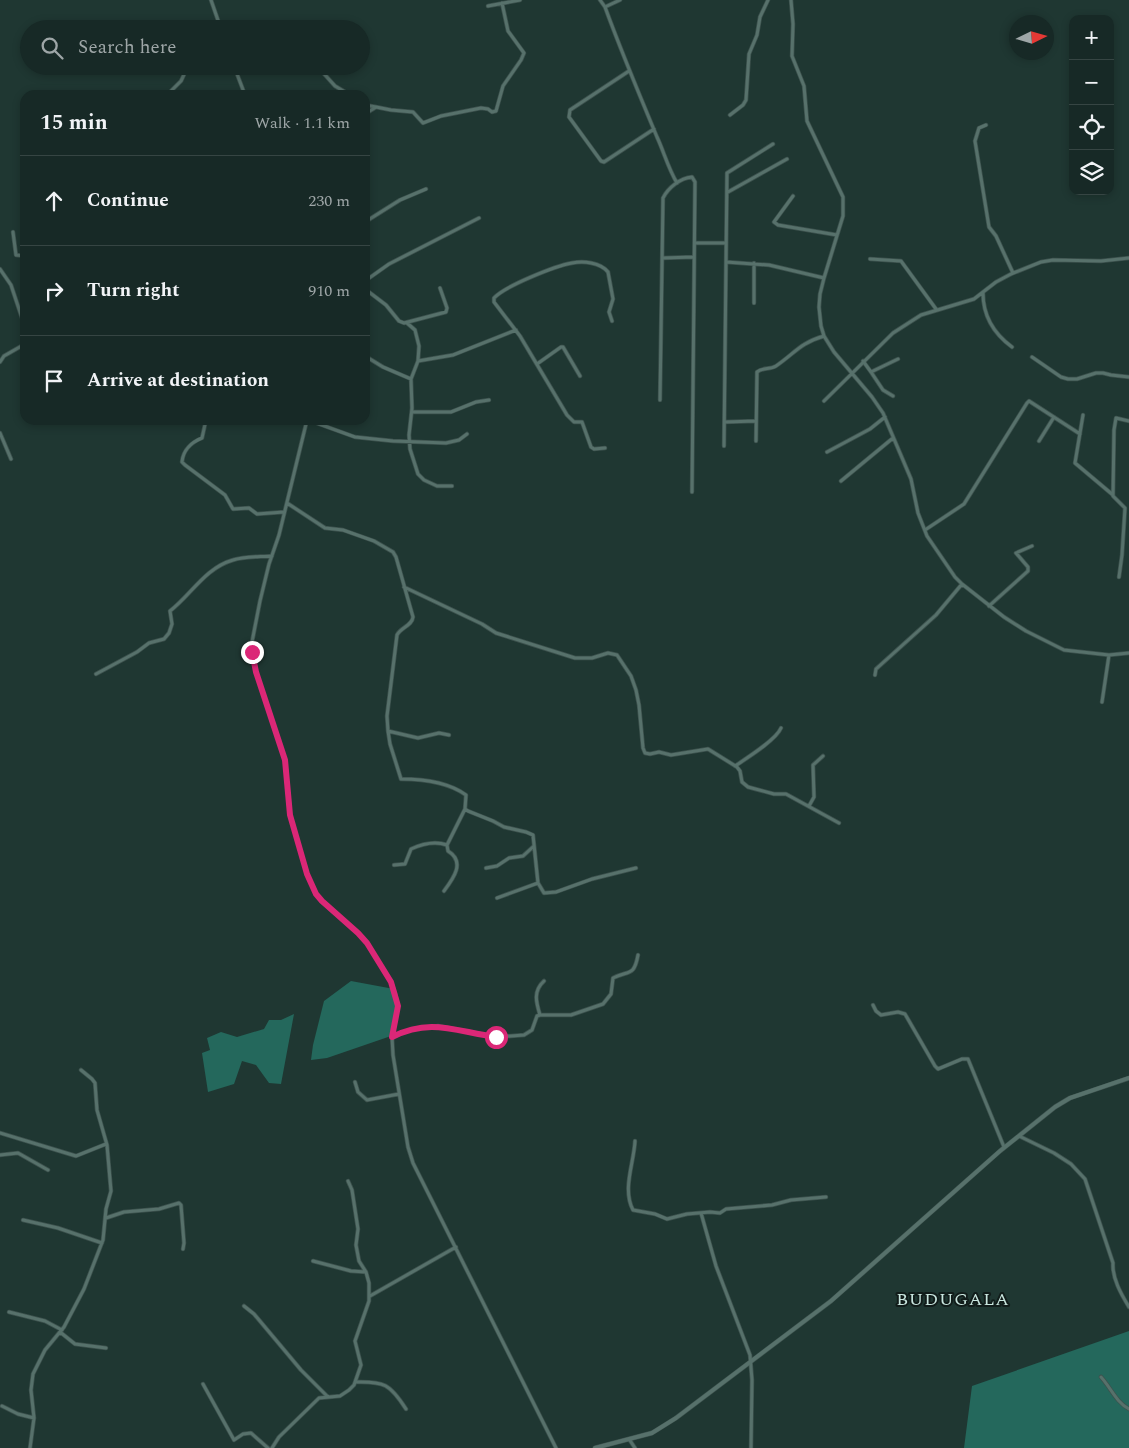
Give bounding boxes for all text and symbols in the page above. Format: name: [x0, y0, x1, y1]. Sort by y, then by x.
north arrow: [1009, 15, 1054, 60]
map controls: [1069, 15, 1114, 195]
button: +: [1069, 15, 1114, 60]
search box: [20, 20, 370, 75]
text: Search here: [78, 33, 177, 62]
icon: search: [38, 34, 66, 62]
button: −: [1069, 60, 1114, 105]
button: locate: [1069, 105, 1114, 150]
text: 15 min: [40, 107, 108, 139]
text: Walk · 1.1 km: [255, 111, 350, 135]
button: layers: [1069, 150, 1114, 195]
text: Continue: [87, 186, 169, 215]
icon: ahead: [40, 187, 68, 215]
text: 230 m: [308, 189, 350, 213]
text: Turn right: [87, 276, 180, 305]
icon: right: [40, 277, 68, 305]
text: 910 m: [308, 279, 350, 303]
text: Arrive at destination: [87, 366, 269, 395]
icon: arrive: [40, 367, 68, 395]
route end: [241, 641, 264, 664]
route start: [485, 1026, 508, 1049]
district label: BUDUGALA: [896, 1286, 1010, 1313]

